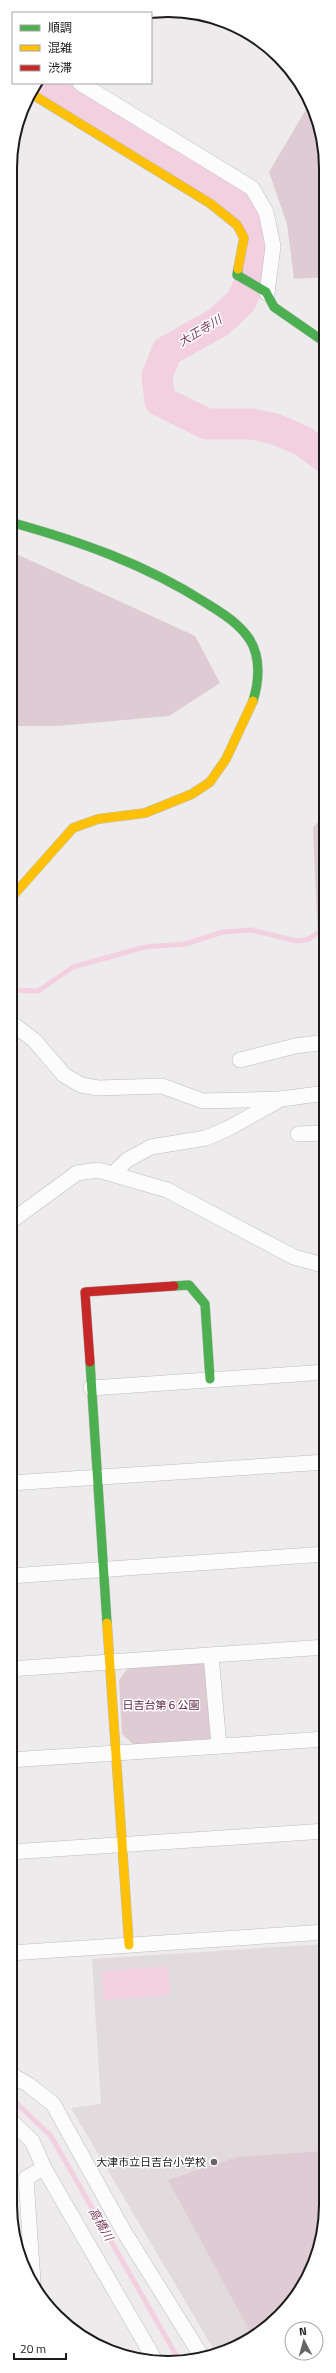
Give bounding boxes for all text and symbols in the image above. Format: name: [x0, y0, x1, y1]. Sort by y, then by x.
legend: [12, 12, 152, 84]
text: 順調: [48, 18, 72, 37]
text: 混雑: [48, 38, 72, 57]
text: 渋滞: [48, 58, 72, 77]
water label: 大正寺川: [174, 309, 227, 351]
park label: 日吉台第６公園: [123, 1697, 200, 1713]
place label: 大津市立日吉台小学校: [96, 2154, 206, 2170]
marker: 大津市立日吉台小学校: [209, 2157, 219, 2167]
water label: 高橋川: [84, 2203, 120, 2246]
north arrow: [284, 2321, 324, 2361]
text: N: [298, 2323, 308, 2339]
scale bar: [14, 2335, 66, 2361]
text: 20 m: [20, 2339, 46, 2358]

